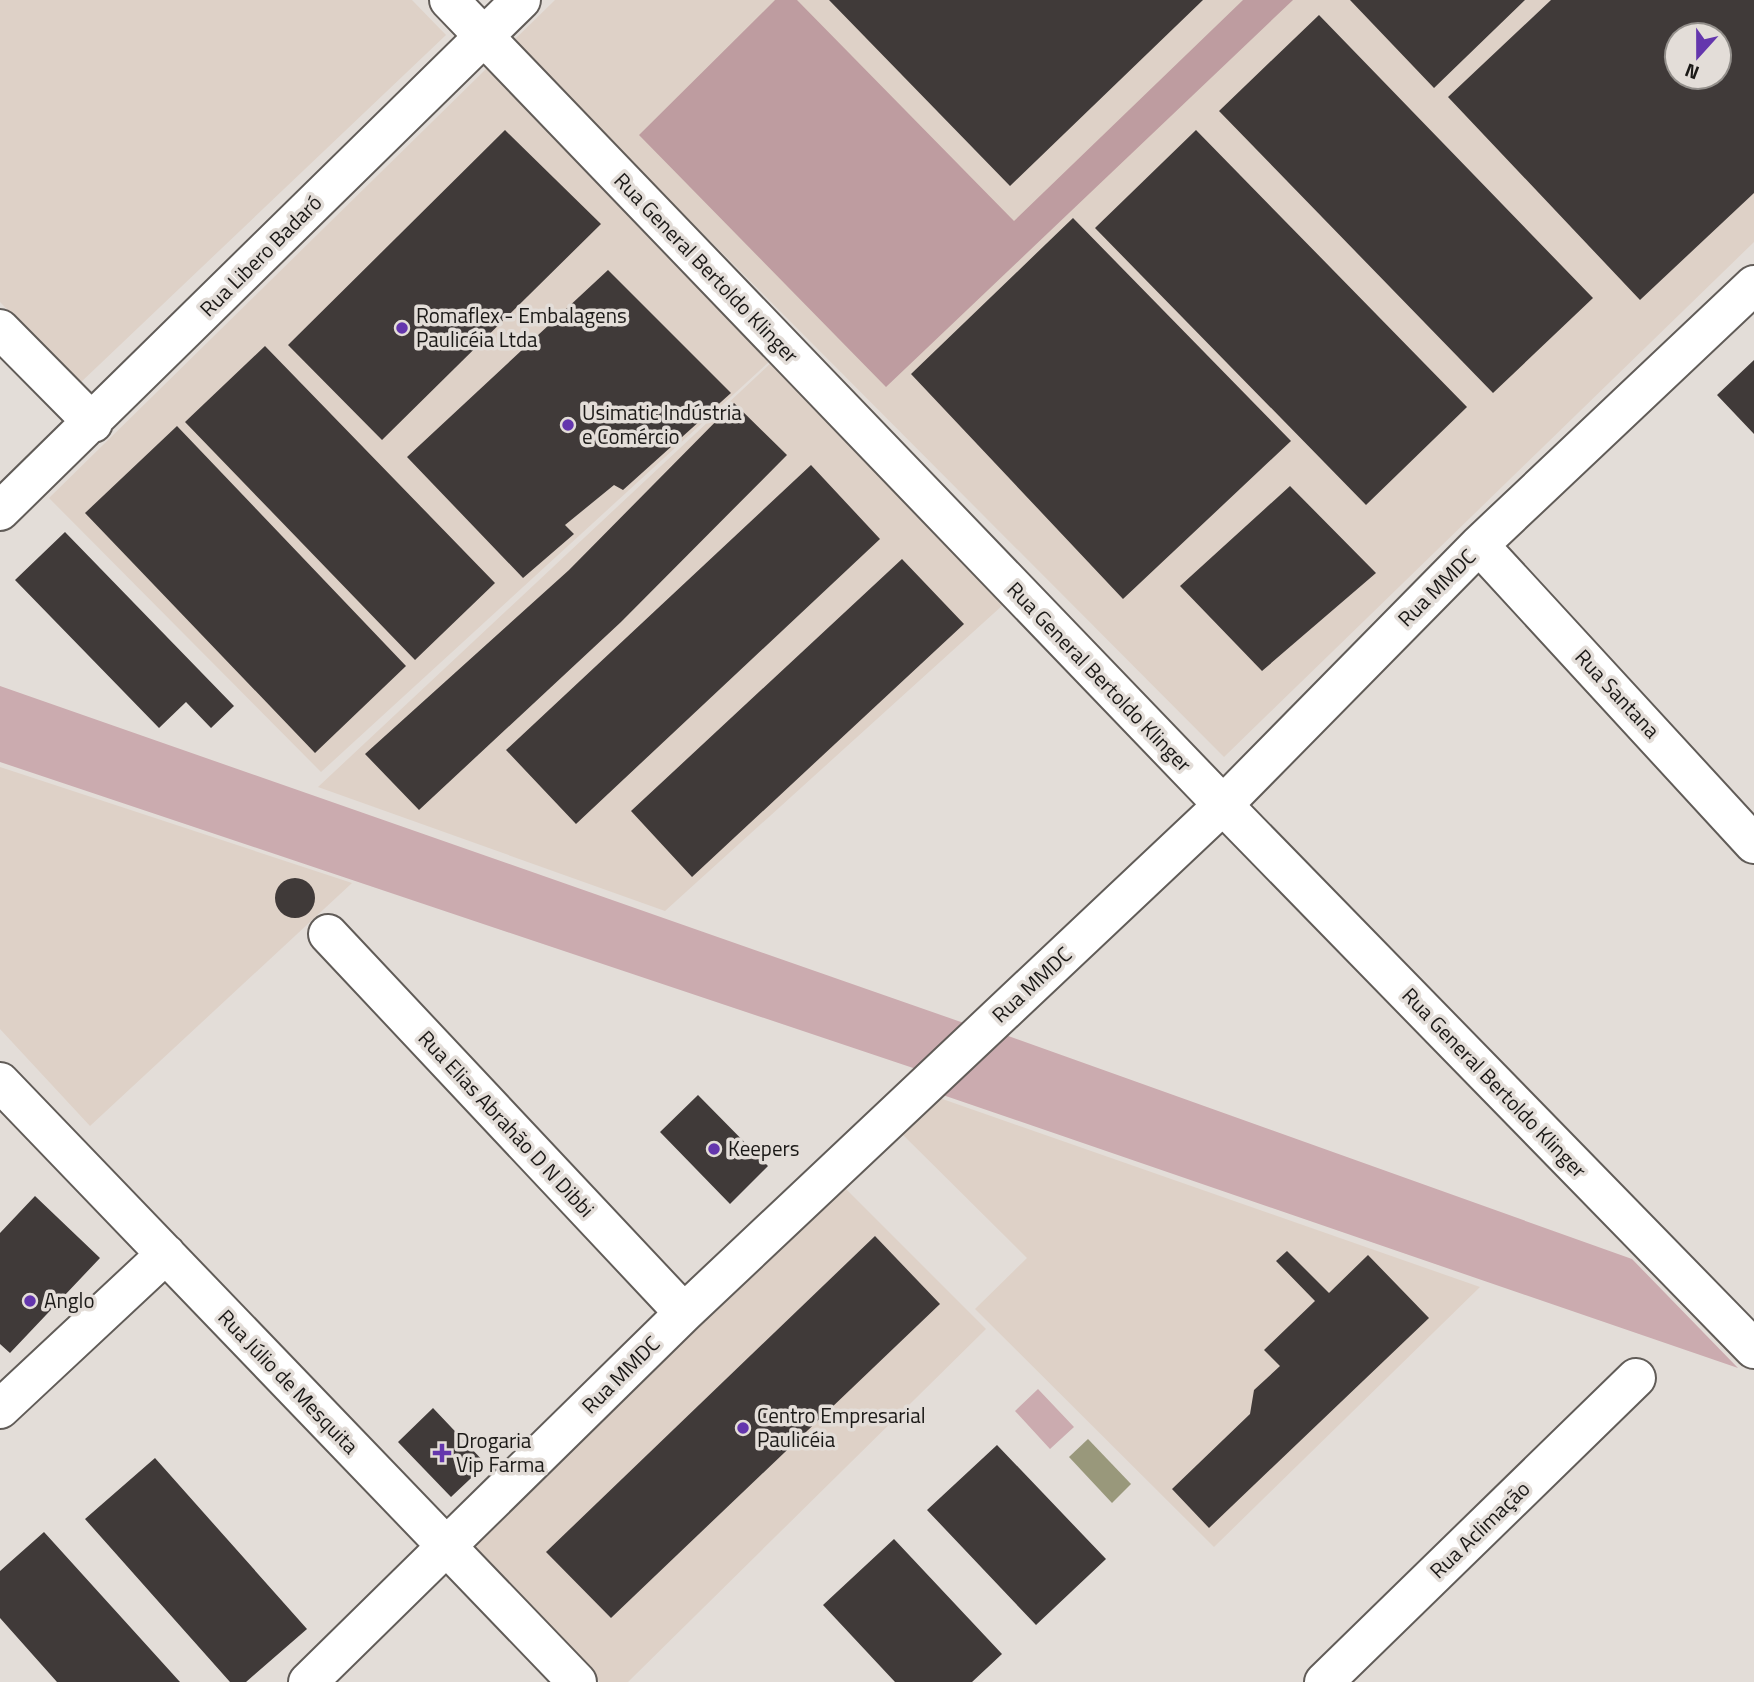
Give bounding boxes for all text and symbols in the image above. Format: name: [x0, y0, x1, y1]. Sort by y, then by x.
north arrow: [1663, 21, 1733, 91]
text: N: [1680, 56, 1703, 88]
street label: Rua General Bertoldo Klinger: [607, 165, 806, 370]
street label: Rua Libero Badaró: [192, 187, 329, 324]
place label: Romaflex - Embalagens Paulicéia Ltda: [416, 299, 627, 355]
marker: Romaflex - Embalagens Paulicéia Ltda: [394, 320, 410, 336]
place label: Usimatic Indústria e Comércio: [582, 396, 742, 452]
marker: Usimatic Indústria e Comércio: [560, 417, 576, 433]
street label: Rua MMDC: [1390, 541, 1483, 634]
street label: Rua General Bertoldo Klinger: [1000, 574, 1199, 779]
street label: Rua Santana: [1568, 641, 1668, 746]
street label: Rua MMDC: [984, 939, 1079, 1030]
street label: Rua General Bertoldo Klinger: [1395, 980, 1594, 1185]
street label: Rua Elias Abrahão D N Dibbi: [411, 1023, 602, 1224]
place label: Keepers: [728, 1132, 800, 1164]
marker: Keepers: [706, 1141, 722, 1157]
place label: Anglo: [44, 1284, 95, 1316]
marker: Anglo: [22, 1293, 38, 1309]
street label: Rua Júlio de Mesquita: [211, 1302, 367, 1461]
street label: Rua MMDC: [574, 1328, 667, 1421]
place label: Centro Empresarial Paulicéia: [757, 1399, 926, 1455]
marker: Centro Empresarial Paulicéia: [735, 1420, 751, 1436]
place label: Drogaria Vip Farma: [456, 1424, 545, 1480]
marker: Drogaria Vip Farma: [434, 1445, 450, 1461]
street label: Rua Aclimação: [1422, 1473, 1537, 1586]

